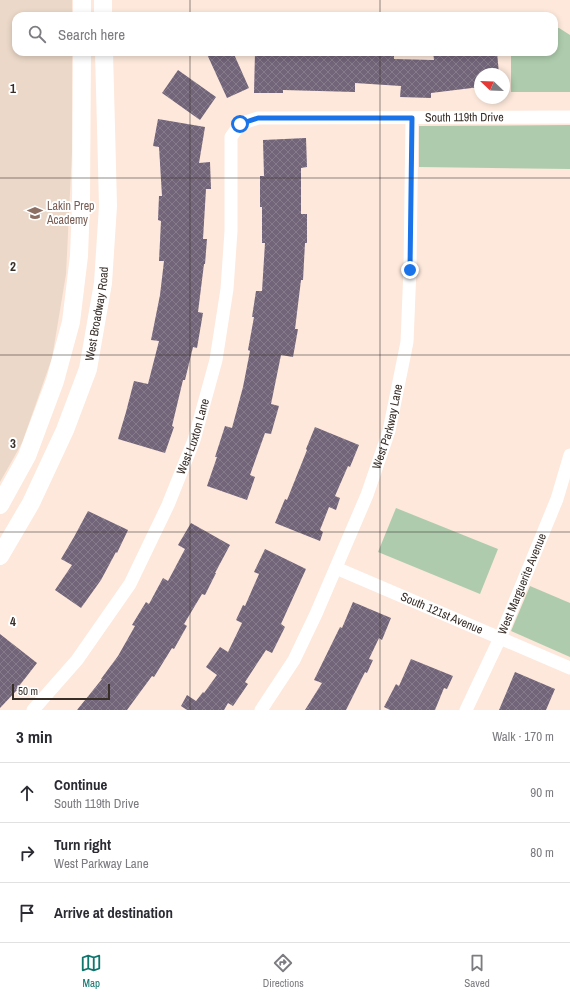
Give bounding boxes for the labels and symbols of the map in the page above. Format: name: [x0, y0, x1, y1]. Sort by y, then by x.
north arrow: [474, 68, 510, 104]
text: 1: [10, 80, 16, 97]
street label: South 119th Drive: [425, 109, 504, 125]
route start: [231, 115, 249, 133]
place label: Lakin Prep Academy: [46, 198, 95, 228]
school or university icon: Lakin Prep Academy: [26, 204, 44, 222]
text: 2: [10, 258, 16, 275]
route end: [401, 261, 419, 279]
street label: West Broadway Road: [82, 266, 112, 362]
street label: West Parkway Lane: [368, 383, 406, 471]
street label: West Luxton Lane: [173, 397, 213, 477]
text: 3: [10, 435, 16, 452]
street label: West Marguerite Avenue: [494, 531, 550, 637]
street label: South 121st Avenue: [398, 589, 485, 638]
text: 4: [10, 613, 16, 630]
scale bar: [12, 682, 110, 701]

